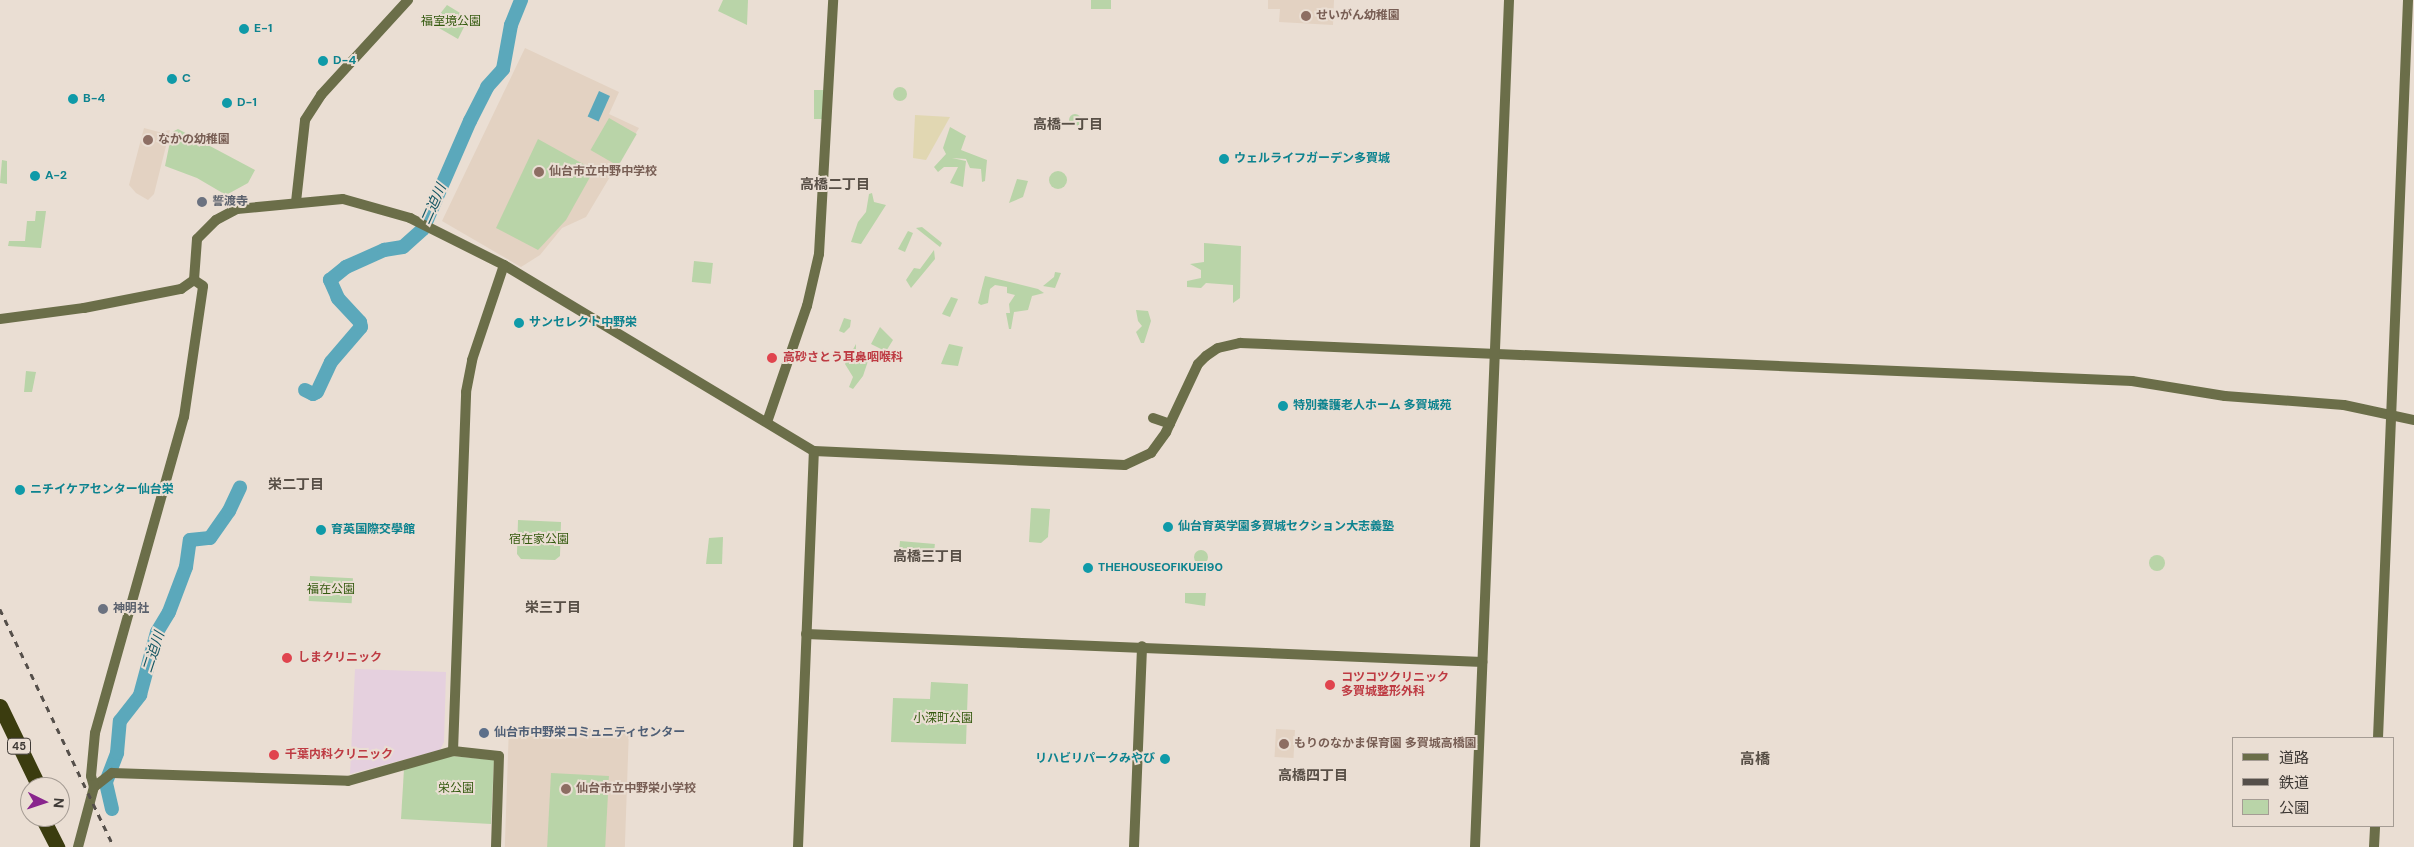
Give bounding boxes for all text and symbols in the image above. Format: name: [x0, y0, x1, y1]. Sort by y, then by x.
place label: せいがん幼稚園: [1316, 9, 1400, 23]
marker: せいがん幼稚園: [1300, 10, 1312, 22]
park label: 福室境公園: [421, 15, 481, 29]
place label: E-1: [254, 22, 272, 36]
marker: E-1: [238, 23, 250, 35]
place label: D-4: [333, 54, 356, 68]
marker: D-4: [317, 55, 329, 67]
place label: C: [182, 72, 191, 86]
marker: C: [166, 73, 178, 85]
place label: B-4: [83, 92, 105, 106]
marker: B-4: [67, 93, 79, 105]
place label: D-1: [237, 96, 257, 110]
marker: D-1: [221, 97, 233, 109]
district label: 高橋一丁目: [1033, 116, 1103, 132]
place label: なかの幼稚園: [158, 133, 230, 147]
marker: なかの幼稚園: [142, 134, 154, 146]
place label: ウェルライフガーデン多賀城: [1234, 152, 1390, 166]
marker: ウェルライフガーデン多賀城: [1218, 153, 1230, 165]
place label: 仙台市立中野中学校: [549, 165, 657, 179]
marker: 仙台市立中野中学校: [533, 166, 545, 178]
place label: A-2: [45, 169, 67, 183]
marker: A-2: [29, 170, 41, 182]
district label: 高橋二丁目: [800, 176, 870, 192]
water label: 二迫川: [417, 181, 449, 227]
place label: 誓渡寺: [212, 195, 248, 209]
marker: 誓渡寺: [196, 196, 208, 208]
place label: サンセレクト中野栄: [529, 316, 637, 330]
marker: サンセレクト中野栄: [513, 317, 525, 329]
marker: 高砂さとう耳鼻咽喉科: [765, 351, 779, 365]
place label: 高砂さとう耳鼻咽喉科: [783, 351, 903, 365]
place label: 特別養護老人ホーム 多賀城苑: [1293, 399, 1452, 413]
marker: 特別養護老人ホーム 多賀城苑: [1277, 400, 1289, 412]
district label: 栄二丁目: [268, 476, 324, 492]
place label: ニチイケアセンター仙台栄: [30, 483, 174, 497]
marker: ニチイケアセンター仙台栄: [14, 484, 26, 496]
place label: 仙台育英学園多賀城セクション大志義塾: [1178, 520, 1394, 534]
marker: 仙台育英学園多賀城セクション大志義塾: [1162, 521, 1174, 533]
place label: 育英国際交學館: [331, 523, 415, 537]
marker: 育英国際交學館: [315, 524, 327, 536]
park label: 宿在家公園: [509, 533, 569, 547]
district label: 高橋三丁目: [893, 548, 963, 564]
place label: THEHOUSEOFIKUEI90: [1098, 561, 1223, 575]
marker: THEHOUSEOFIKUEI90: [1082, 562, 1094, 574]
park label: 福在公園: [307, 583, 355, 597]
district label: 栄三丁目: [525, 599, 581, 615]
place label: 神明社: [113, 602, 149, 616]
marker: 神明社: [97, 603, 109, 615]
water label: 二迫川: [139, 629, 167, 675]
marker: しまクリニック: [280, 651, 294, 665]
place label: しまクリニック: [298, 651, 382, 665]
place label: コツコツクリニック 多賀城整形外科: [1341, 671, 1449, 699]
marker: コツコツクリニック 多賀城整形外科: [1323, 678, 1337, 692]
park label: 小深町公園: [913, 712, 973, 726]
place label: 仙台市中野栄コミュニティセンター: [494, 726, 686, 740]
marker: 仙台市中野栄コミュニティセンター: [478, 727, 490, 739]
place label: もりのなかま保育園 多賀城高橋園: [1294, 737, 1477, 751]
legend: [2232, 737, 2394, 827]
road number: 45: [6, 738, 32, 754]
marker: もりのなかま保育園 多賀城高橋園: [1278, 738, 1290, 750]
marker: 千葉内科クリニック: [267, 748, 281, 762]
place label: 千葉内科クリニック: [285, 748, 393, 762]
text: 道路: [2279, 748, 2309, 768]
district label: 高橋: [1740, 751, 1770, 769]
place label: リハビリパークみやび: [1035, 752, 1155, 766]
marker: リハビリパークみやび: [1159, 753, 1171, 765]
district label: 高橋四丁目: [1278, 767, 1348, 783]
text: 鉄道: [2279, 773, 2309, 793]
north arrow: [20, 777, 70, 827]
park label: 栄公園: [438, 782, 474, 796]
place label: 仙台市立中野栄小学校: [576, 782, 696, 796]
marker: 仙台市立中野栄小学校: [560, 783, 572, 795]
text: N: [50, 797, 68, 809]
text: 公園: [2279, 798, 2309, 818]

